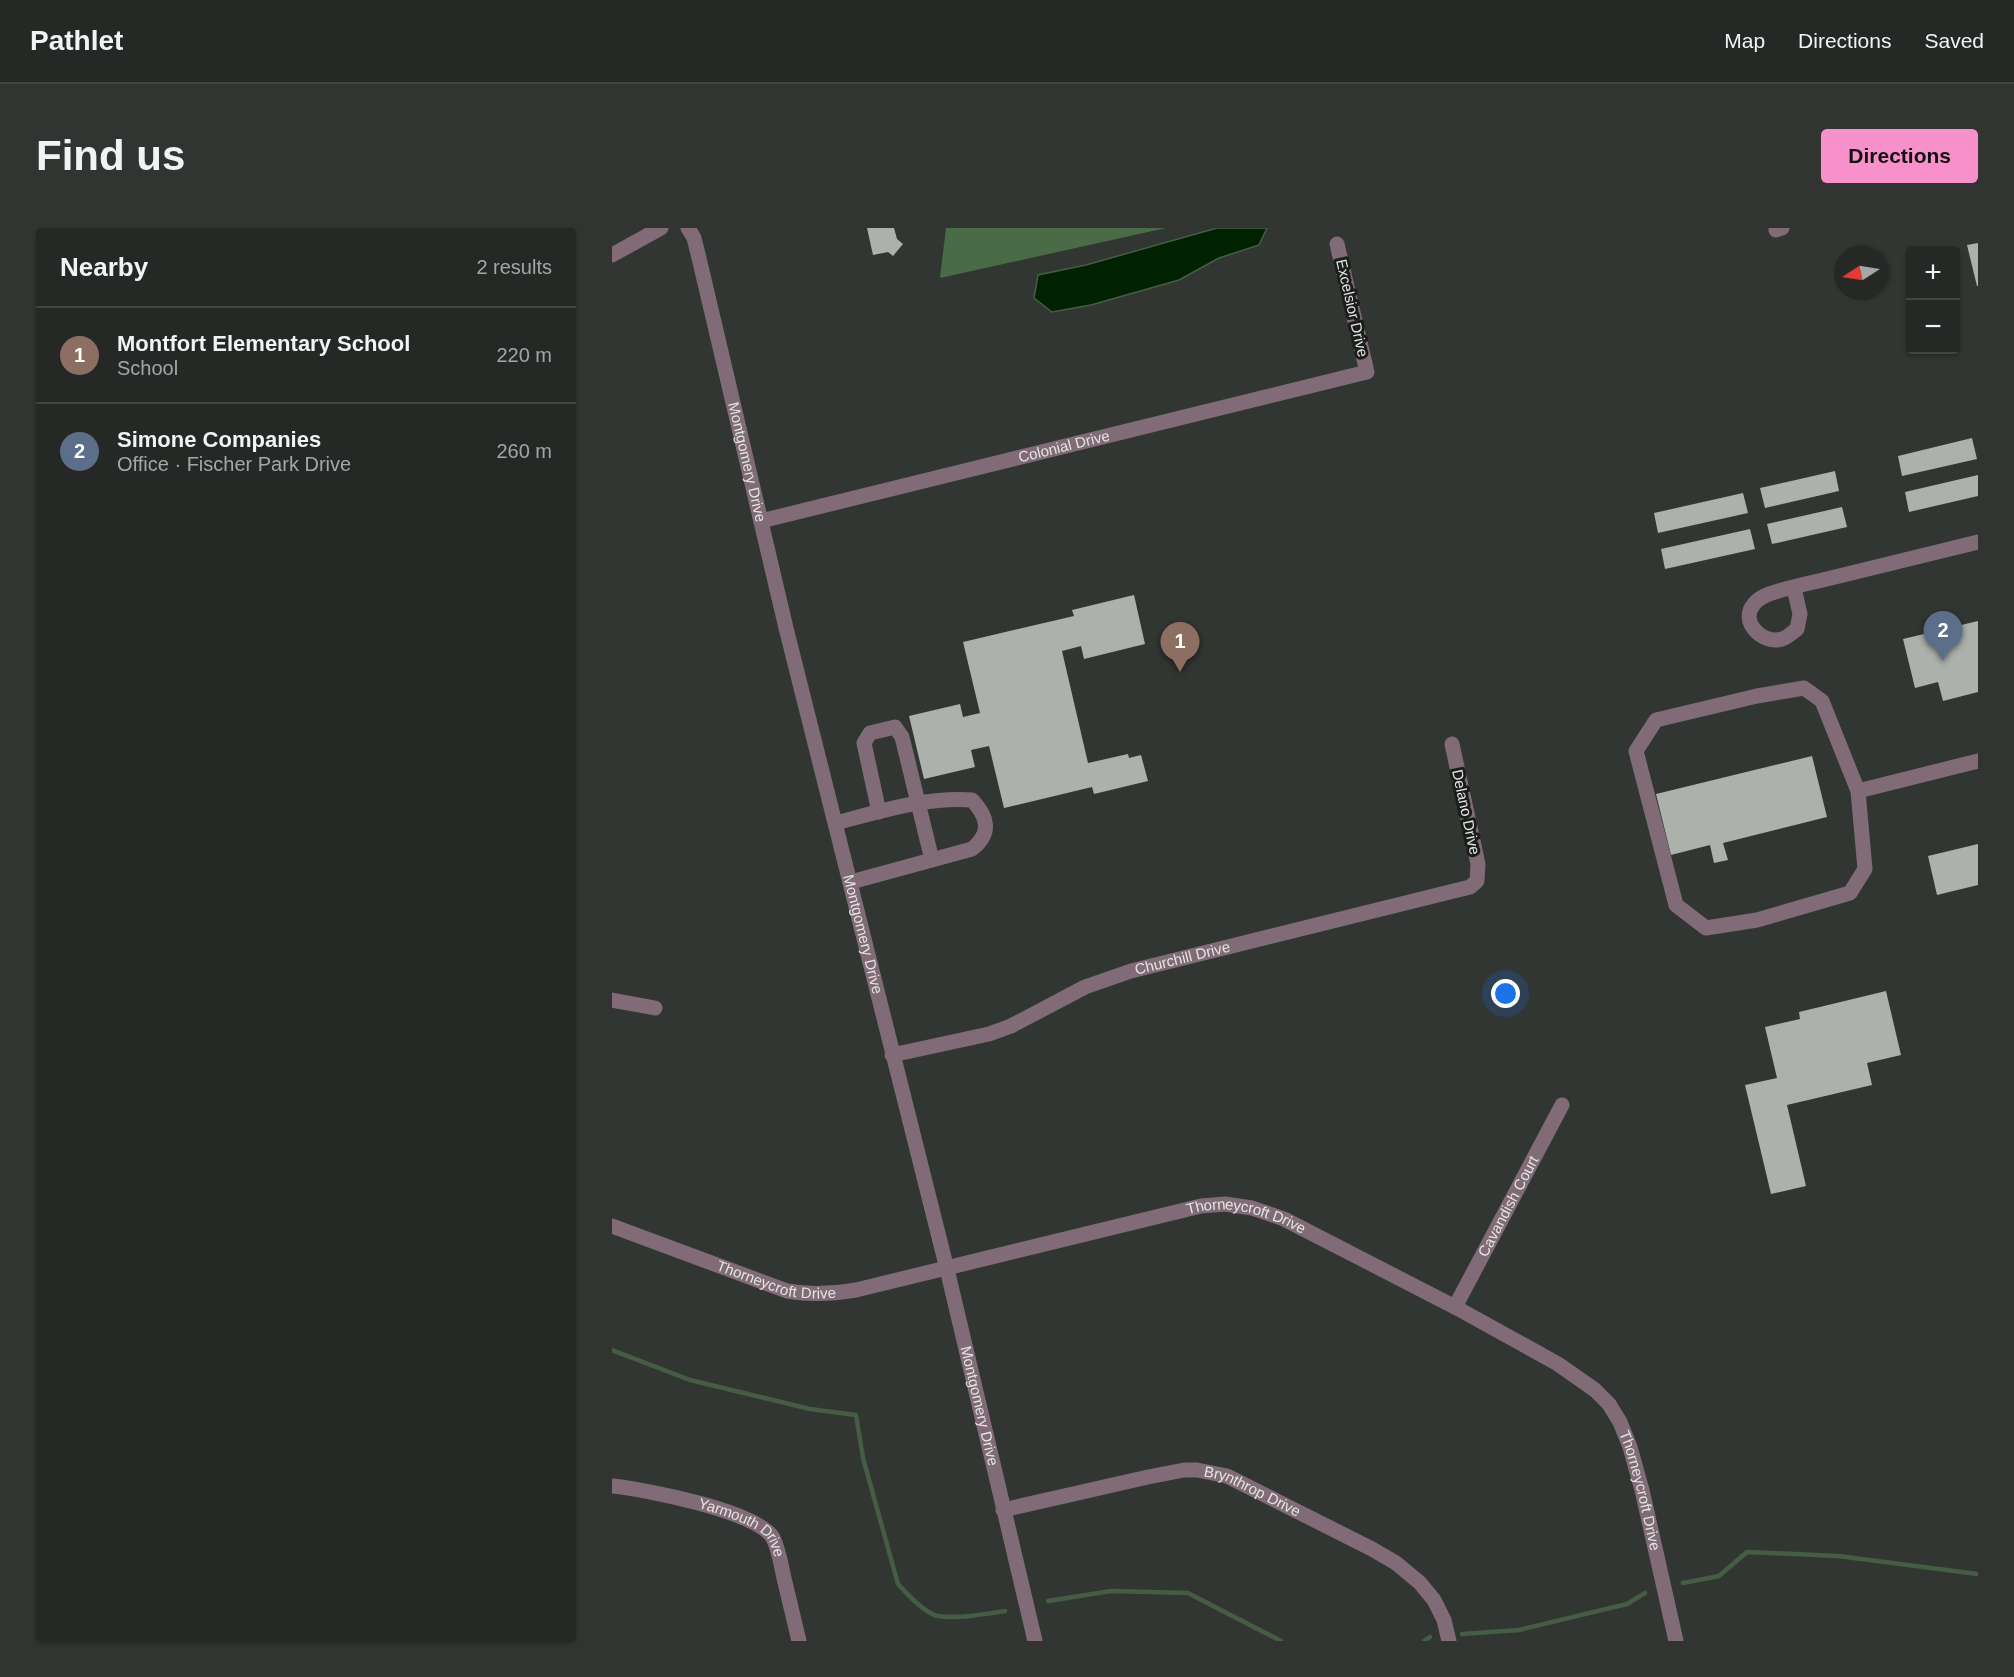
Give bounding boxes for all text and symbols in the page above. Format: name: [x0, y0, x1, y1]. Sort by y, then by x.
text: Pathlet: [30, 25, 123, 56]
text: Map: [1724, 29, 1765, 52]
text: Directions: [1798, 29, 1891, 52]
text: Saved: [1924, 29, 1984, 52]
button: Directions: [1821, 129, 1978, 183]
text: Find us: [36, 132, 185, 179]
north arrow: [1834, 246, 1888, 300]
map controls: [1906, 246, 1960, 354]
button: +: [1906, 246, 1960, 300]
text: Nearby: [60, 252, 148, 282]
text: 2 results: [476, 256, 552, 278]
street label: Excelsior Drive: [1333, 257, 1372, 359]
button: −: [1906, 300, 1960, 354]
text: Montfort Elementary School: [117, 331, 410, 356]
text: 1: [74, 344, 85, 366]
text: 220 m: [496, 344, 552, 366]
text: School: [117, 357, 178, 379]
street label: Montgomery Drive: [725, 400, 770, 524]
text: Simone Companies: [117, 427, 321, 452]
street label: Colonial Drive: [1016, 427, 1111, 465]
text: 2: [74, 440, 85, 462]
text: 260 m: [496, 440, 552, 462]
text: Office · Fischer Park Drive: [117, 453, 351, 475]
pin: 2: [1924, 612, 1962, 661]
pin: 1: [1160, 622, 1200, 672]
street label: Delano Drive: [1449, 768, 1484, 856]
street label: Montgomery Drive: [840, 872, 887, 996]
street label: Churchill Drive: [1133, 938, 1232, 978]
your location: [1491, 979, 1520, 1008]
street label: Cavandish Court: [1474, 1152, 1542, 1259]
street label: Thorneycroft Drive: [1184, 1195, 1309, 1237]
street label: Thorneycroft Drive: [714, 1257, 836, 1302]
street label: Montgomery Drive: [957, 1344, 1002, 1467]
street label: Thorneycroft Drive: [1616, 1428, 1664, 1552]
street label: Brynthrop Drive: [1203, 1463, 1304, 1520]
street label: Yarmouth Drive: [697, 1494, 788, 1559]

